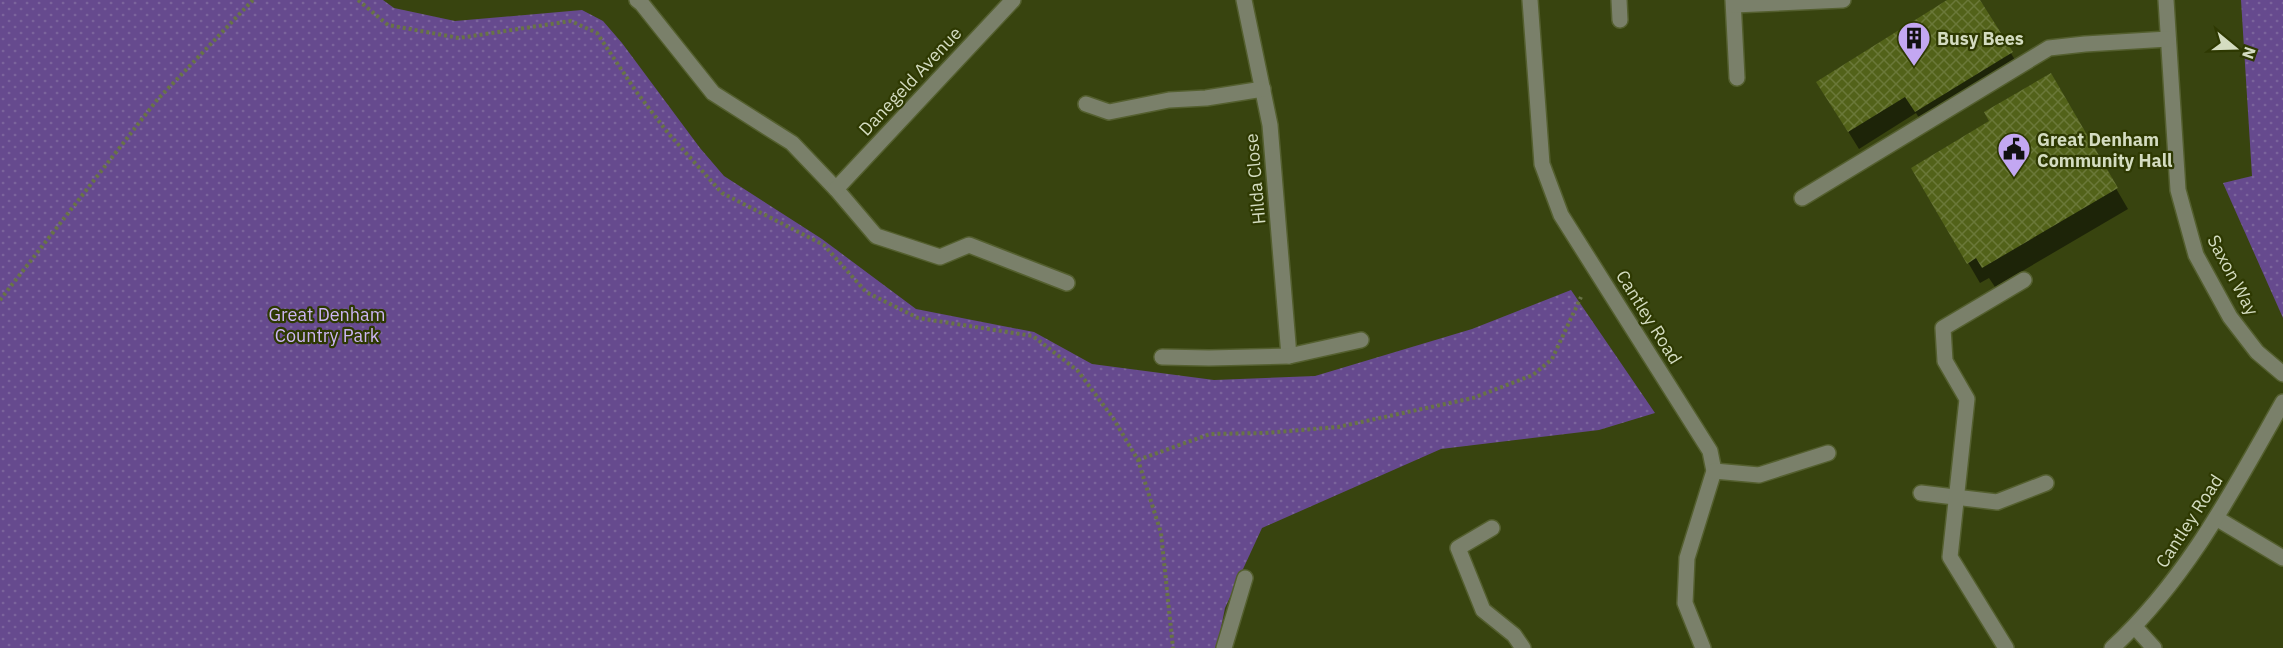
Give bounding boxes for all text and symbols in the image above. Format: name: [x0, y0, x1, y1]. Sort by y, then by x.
north arrow: [2205, 18, 2265, 78]
building icon: Busy Bees: [1896, 20, 1932, 67]
street label: Danegeld Avenue: [854, 22, 966, 140]
place label: Busy Bees: [1937, 27, 2024, 50]
text: N: [2238, 44, 2261, 62]
place label: Great Denham Community Hall: [2037, 128, 2173, 172]
public building icon: Great Denham Community Hall: [1996, 131, 2032, 178]
street label: Hilda Close: [1240, 132, 1270, 225]
street label: Saxon Way: [2202, 231, 2264, 319]
street label: Cantley Road: [1611, 266, 1687, 368]
park label: Great Denham Country Park: [269, 303, 385, 347]
street label: Cantley Road: [2150, 470, 2228, 572]

